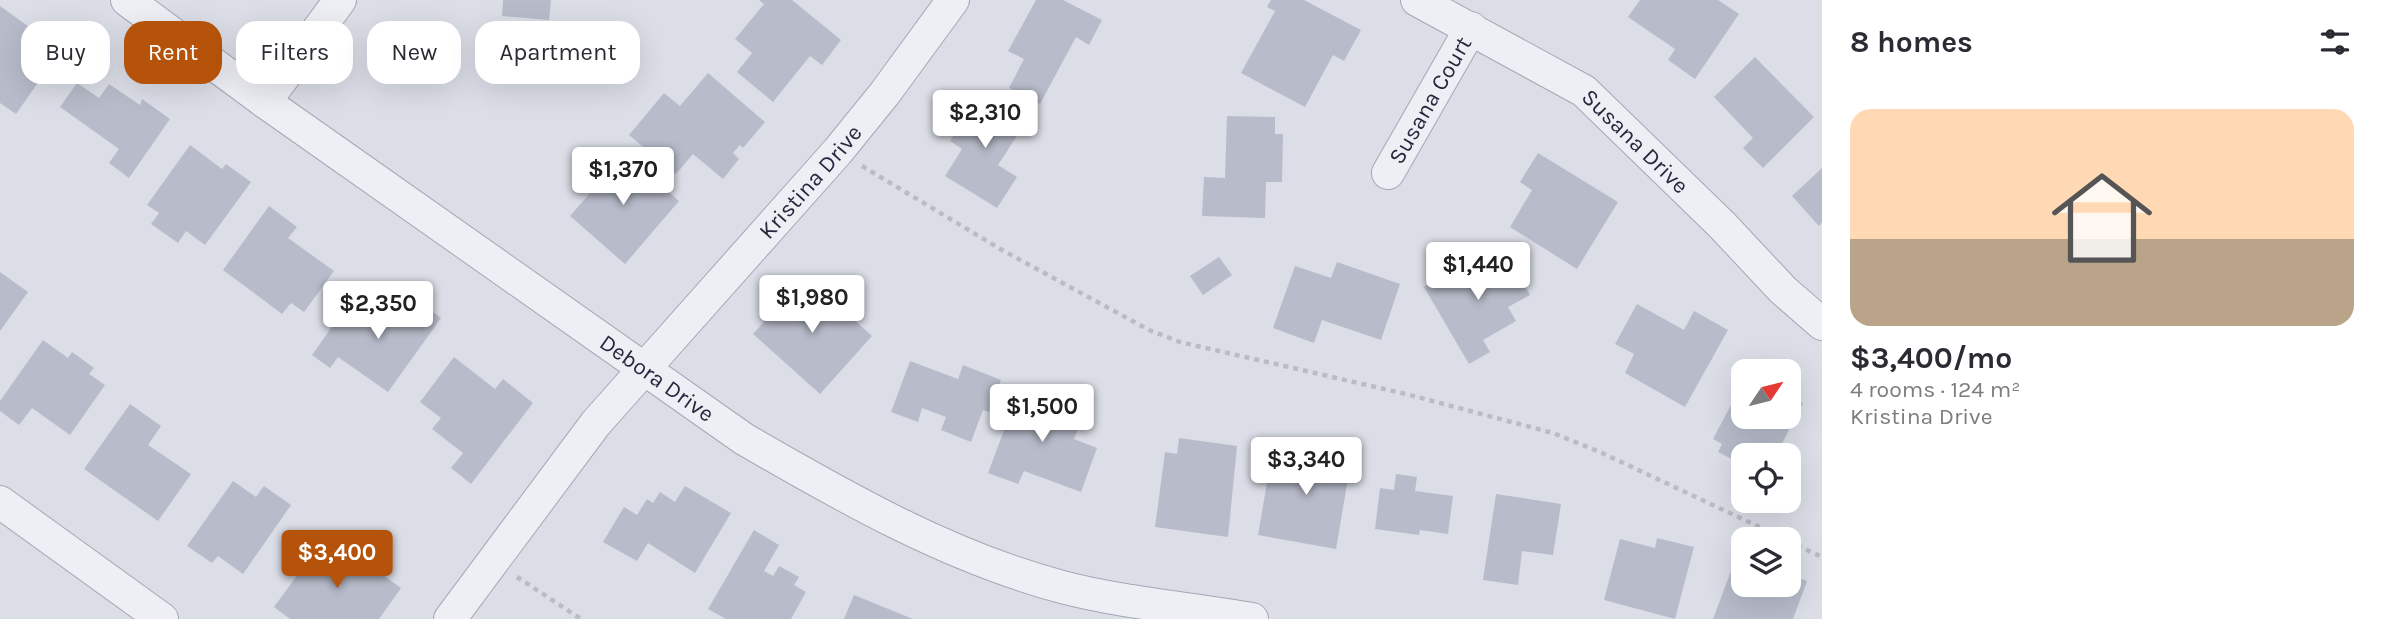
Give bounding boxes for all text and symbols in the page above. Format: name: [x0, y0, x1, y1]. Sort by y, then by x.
chip: Buy: [21, 21, 110, 84]
chip: Rent: [124, 21, 222, 84]
chip: Filters: [236, 21, 353, 84]
chip: New: [367, 21, 461, 84]
chip: Apartment: [475, 21, 640, 84]
icon: filters: [2316, 23, 2354, 61]
text: 8 homes: [1850, 24, 1973, 60]
street label: Susana Court: [1383, 31, 1477, 169]
street label: Susana Drive: [1576, 83, 1695, 199]
pin: $2,310: [928, 90, 1042, 150]
text: $2,310: [949, 99, 1021, 126]
street label: Kristina Drive: [753, 119, 867, 244]
pin: $1,370: [566, 148, 680, 207]
icon: home: [2039, 155, 2165, 281]
text: $1,370: [588, 156, 658, 183]
pin: $1,440: [1421, 243, 1535, 302]
text: $1,440: [1442, 251, 1514, 278]
pin: $1,980: [755, 276, 869, 335]
pin: $2,350: [321, 282, 435, 341]
text: $1,980: [775, 284, 849, 311]
text: $2,350: [339, 290, 417, 317]
street label: Debora Drive: [595, 328, 719, 427]
text: $3,400/mo: [1850, 340, 2012, 376]
north arrow: [1731, 359, 1801, 429]
map controls: [1731, 359, 1801, 597]
text: 4 rooms · 124 m²: [1850, 376, 2020, 403]
pin: $1,500: [985, 384, 1099, 444]
text: $1,500: [1006, 393, 1078, 420]
text: Kristina Drive: [1850, 403, 1992, 430]
pin: $3,340: [1249, 438, 1363, 497]
button: locate: [1731, 443, 1801, 513]
text: $3,340: [1267, 446, 1345, 473]
button: layers: [1731, 527, 1801, 597]
pin: $3,400: [280, 530, 394, 590]
text: $3,400: [298, 539, 376, 566]

